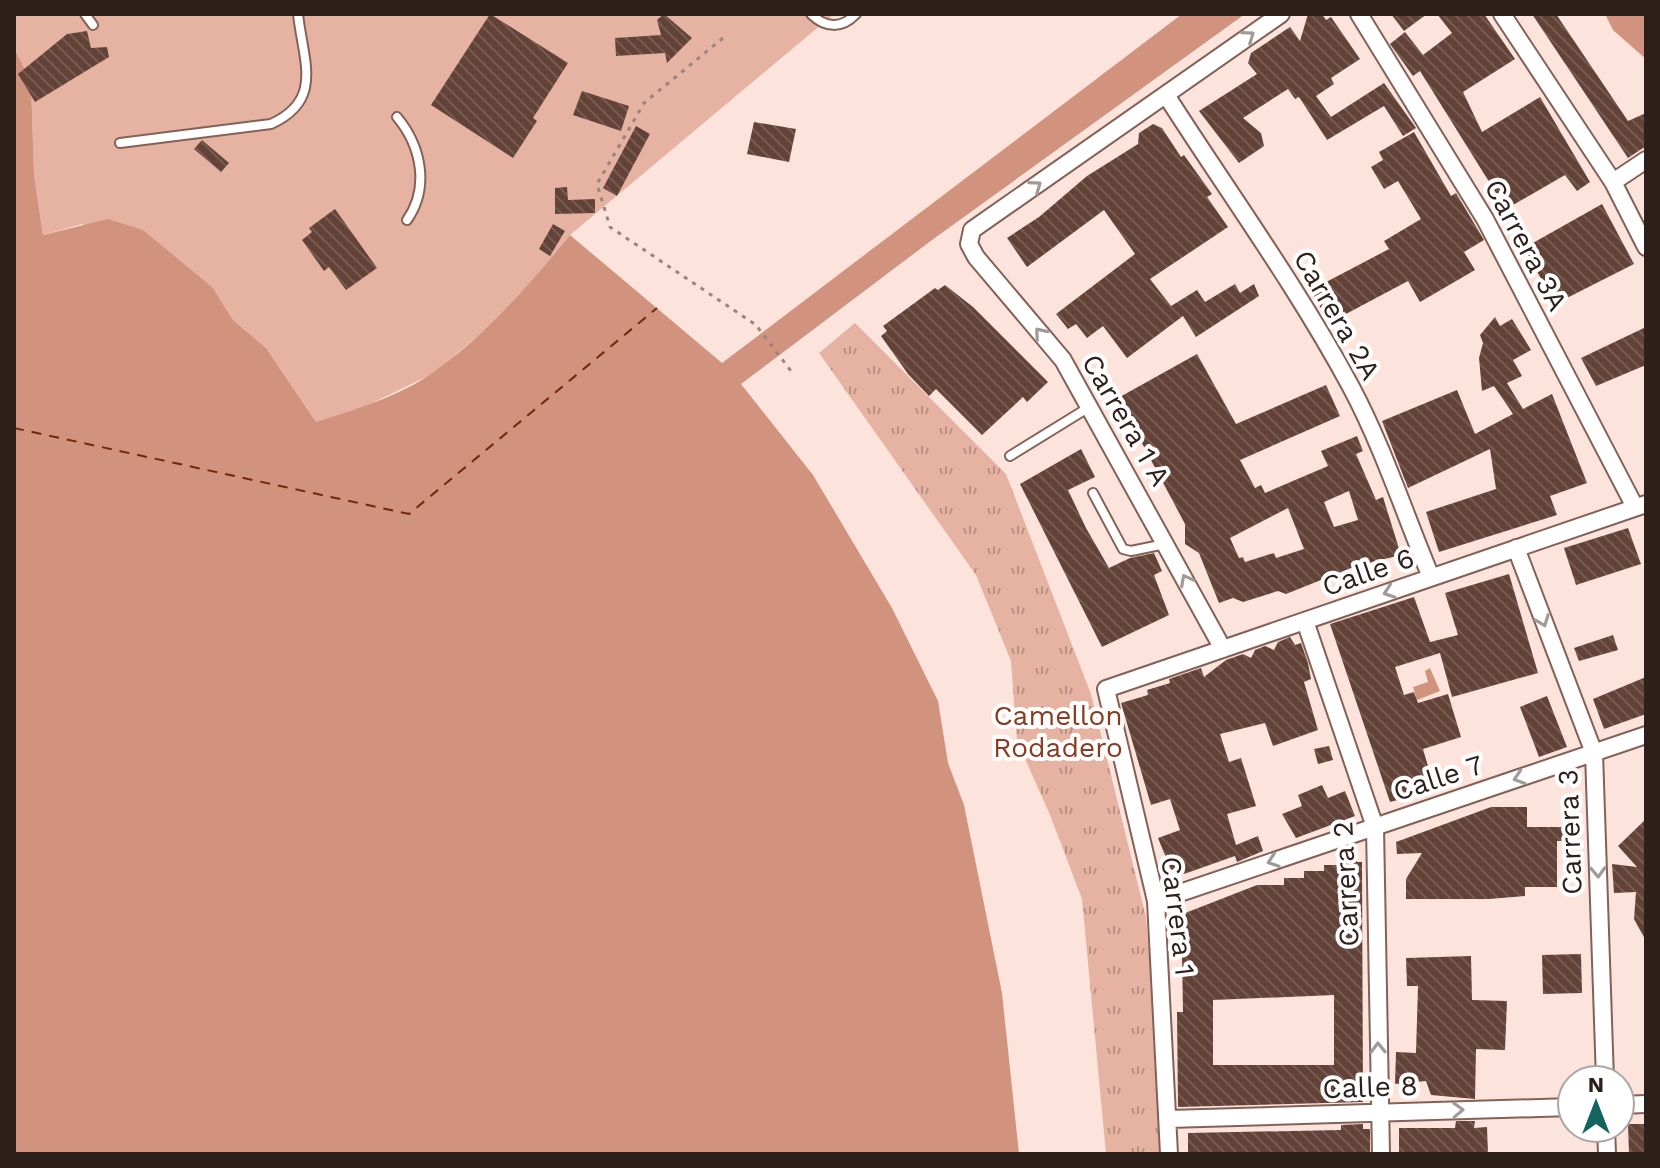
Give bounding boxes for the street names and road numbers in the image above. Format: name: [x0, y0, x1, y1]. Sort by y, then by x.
street label: Carrera 3A: [1478, 174, 1574, 316]
street label: Carrera 2A: [1287, 244, 1387, 386]
street label: Carrera 1 A: [1075, 348, 1177, 492]
street label: Calle 6: [1318, 541, 1418, 603]
street label: Calle 7: [1389, 748, 1487, 808]
street label: Carrera 3: [1551, 769, 1589, 895]
street label: Carrera 2: [1326, 820, 1366, 948]
street label: Carrera 1: [1154, 855, 1202, 977]
street label: Calle 8: [1322, 1069, 1418, 1105]

